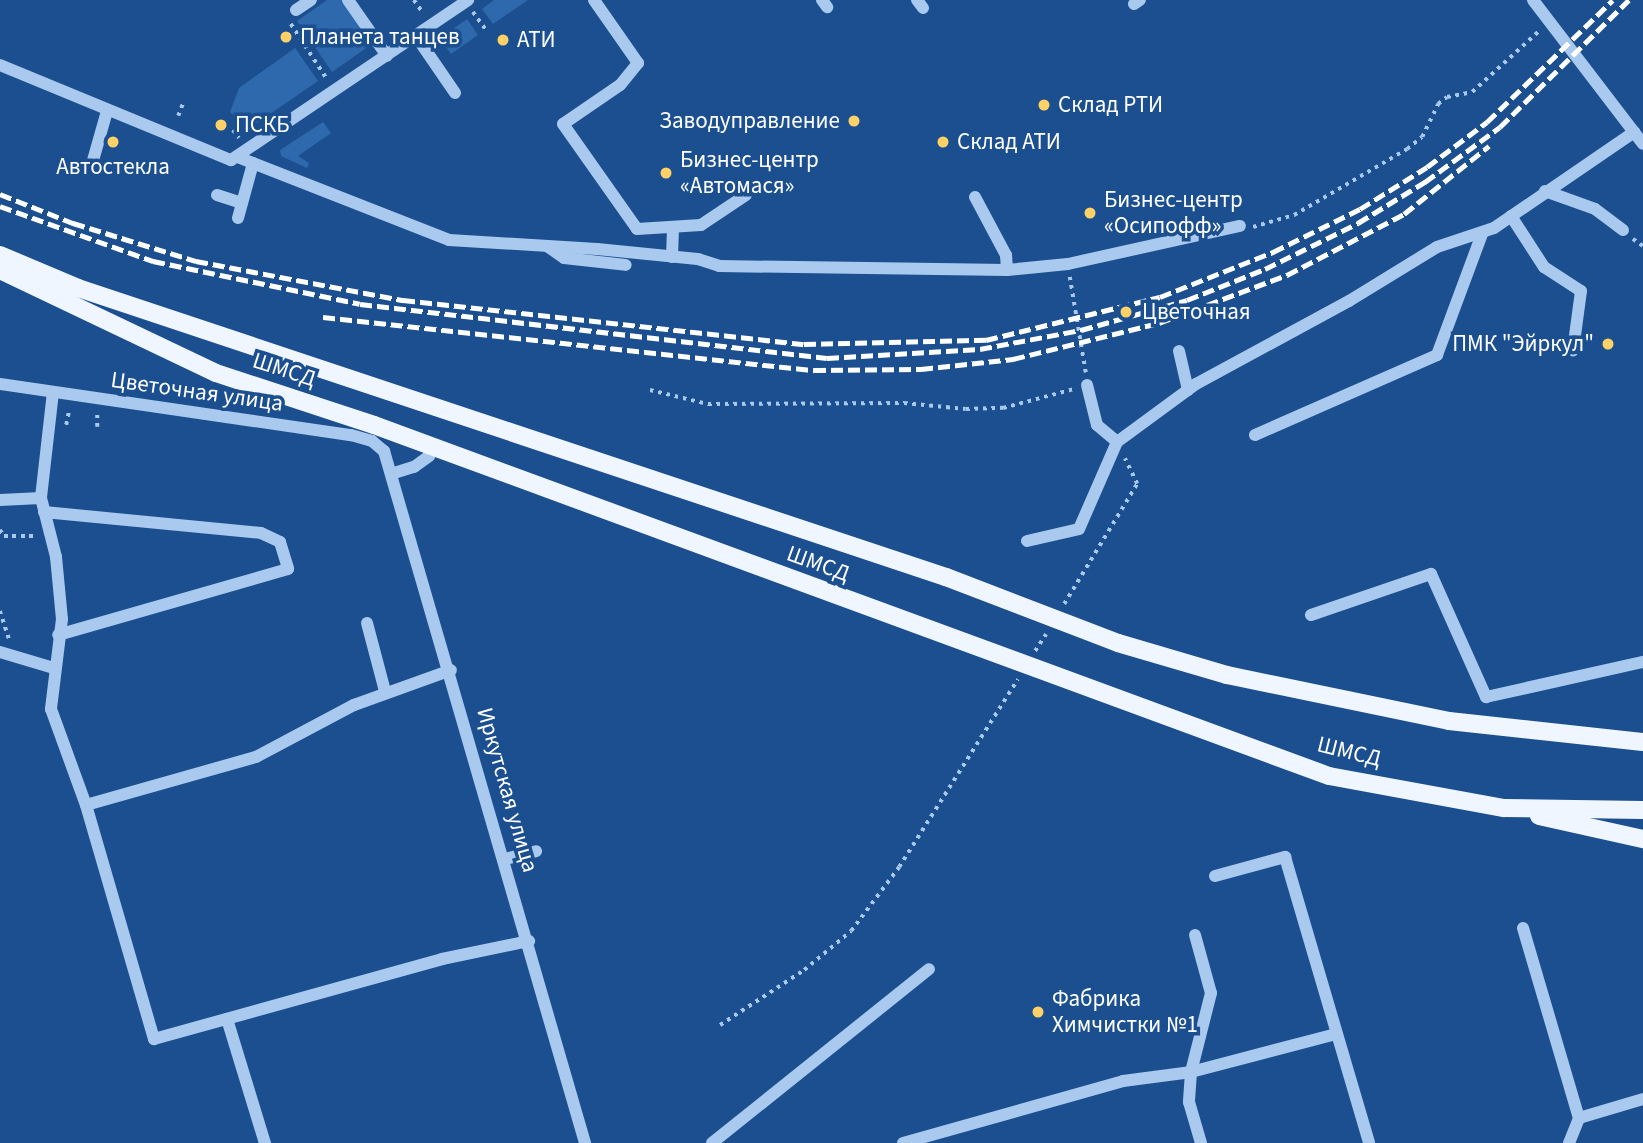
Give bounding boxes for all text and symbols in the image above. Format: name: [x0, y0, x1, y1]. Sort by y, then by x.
place label: Планета танцев: [300, 23, 460, 51]
place label: АТИ: [517, 26, 556, 54]
marker: Планета танцев: [278, 29, 294, 45]
marker: АТИ: [495, 32, 511, 48]
place label: Склад РТИ: [1058, 91, 1163, 119]
marker: Склад РТИ: [1036, 97, 1052, 113]
place label: Заводуправление: [659, 107, 840, 135]
place label: ПСКБ: [235, 111, 290, 139]
marker: Заводуправление: [846, 113, 862, 129]
marker: ПСКБ: [213, 117, 229, 133]
place label: Склад АТИ: [957, 128, 1061, 156]
marker: Автостекла: [105, 134, 121, 150]
marker: Склад АТИ: [935, 134, 951, 150]
place label: Бизнес-центр «Автомася»: [680, 146, 819, 200]
place label: Автостекла: [56, 153, 170, 181]
marker: Бизнес-центр «Автомася»: [658, 165, 674, 181]
place label: Бизнес-центр «Осипофф»: [1104, 186, 1243, 240]
marker: Бизнес-центр «Осипофф»: [1082, 205, 1098, 221]
place label: Цветочная: [1142, 298, 1251, 326]
marker: Цветочная: [1116, 302, 1136, 322]
place label: ПМК "Эйркул": [1452, 330, 1594, 358]
marker: ПМК "Эйркул": [1600, 336, 1616, 352]
street label: ШМСД: [249, 347, 319, 393]
street label: Цветочная улица: [109, 366, 285, 418]
street label: ШМСД: [783, 540, 853, 588]
street label: Иркутская улица: [470, 705, 544, 875]
street label: ШМСД: [1314, 731, 1384, 773]
place label: Фабрика Химчистки №1: [1052, 985, 1198, 1039]
marker: Фабрика Химчистки №1: [1030, 1004, 1046, 1020]

